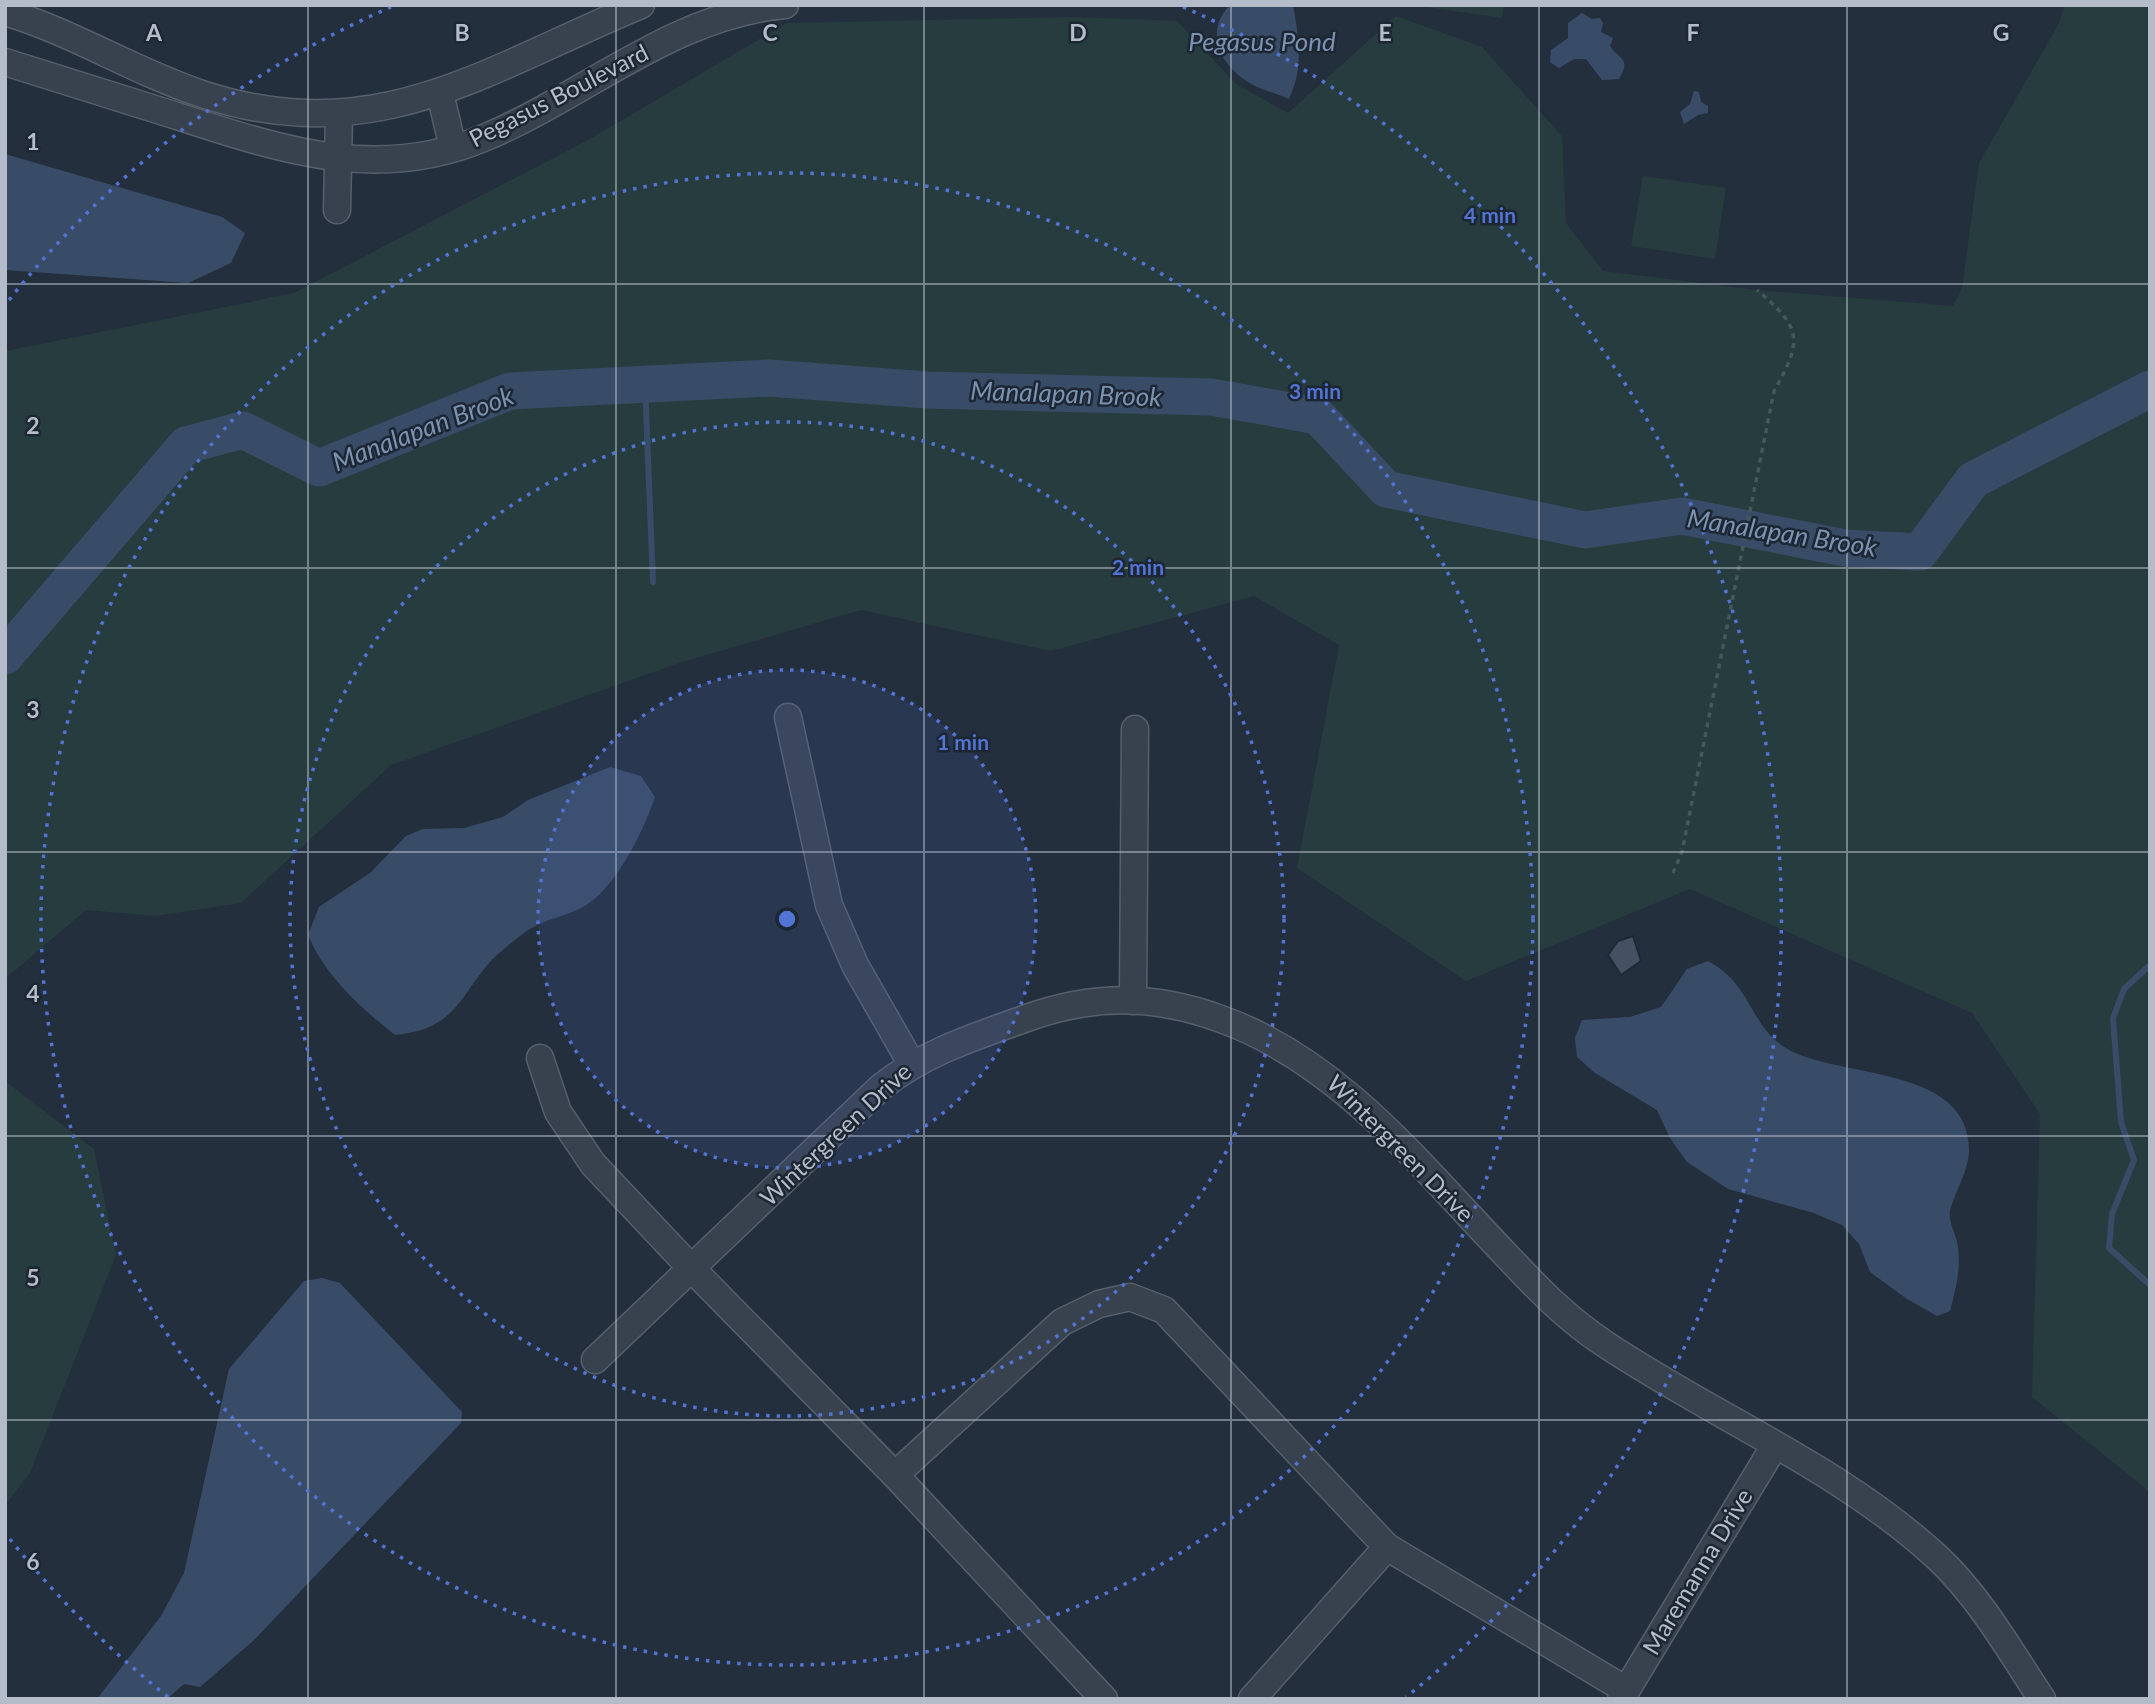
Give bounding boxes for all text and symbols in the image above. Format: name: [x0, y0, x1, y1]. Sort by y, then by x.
text: A: [145, 18, 163, 46]
text: B: [454, 18, 470, 46]
text: C: [762, 18, 778, 46]
text: D: [1069, 18, 1087, 46]
text: E: [1378, 18, 1392, 46]
text: F: [1686, 18, 1700, 46]
text: G: [1993, 18, 2009, 46]
water label: Pegasus Pond: [1188, 25, 1336, 57]
street label: Pegasus Boulevard: [464, 37, 653, 152]
text: 1: [26, 127, 40, 155]
text: 4 min: [1464, 202, 1516, 227]
water label: Manalapan Brook: [970, 374, 1163, 412]
text: 3 min: [1289, 378, 1341, 403]
water label: Manalapan Brook: [328, 379, 518, 477]
text: 2: [26, 411, 40, 439]
water label: Manalapan Brook: [1685, 501, 1880, 563]
text: 2 min: [1112, 554, 1164, 579]
text: 3: [26, 695, 40, 723]
text: 1 min: [937, 729, 989, 754]
centre of rings: [775, 907, 799, 931]
text: 4: [26, 979, 40, 1007]
street label: Wintergreen Drive: [753, 1056, 917, 1211]
street label: Wintergreen Drive: [1321, 1068, 1481, 1228]
text: 5: [26, 1263, 40, 1291]
street label: Maremanna Drive: [1636, 1483, 1758, 1659]
text: 6: [26, 1547, 40, 1575]

